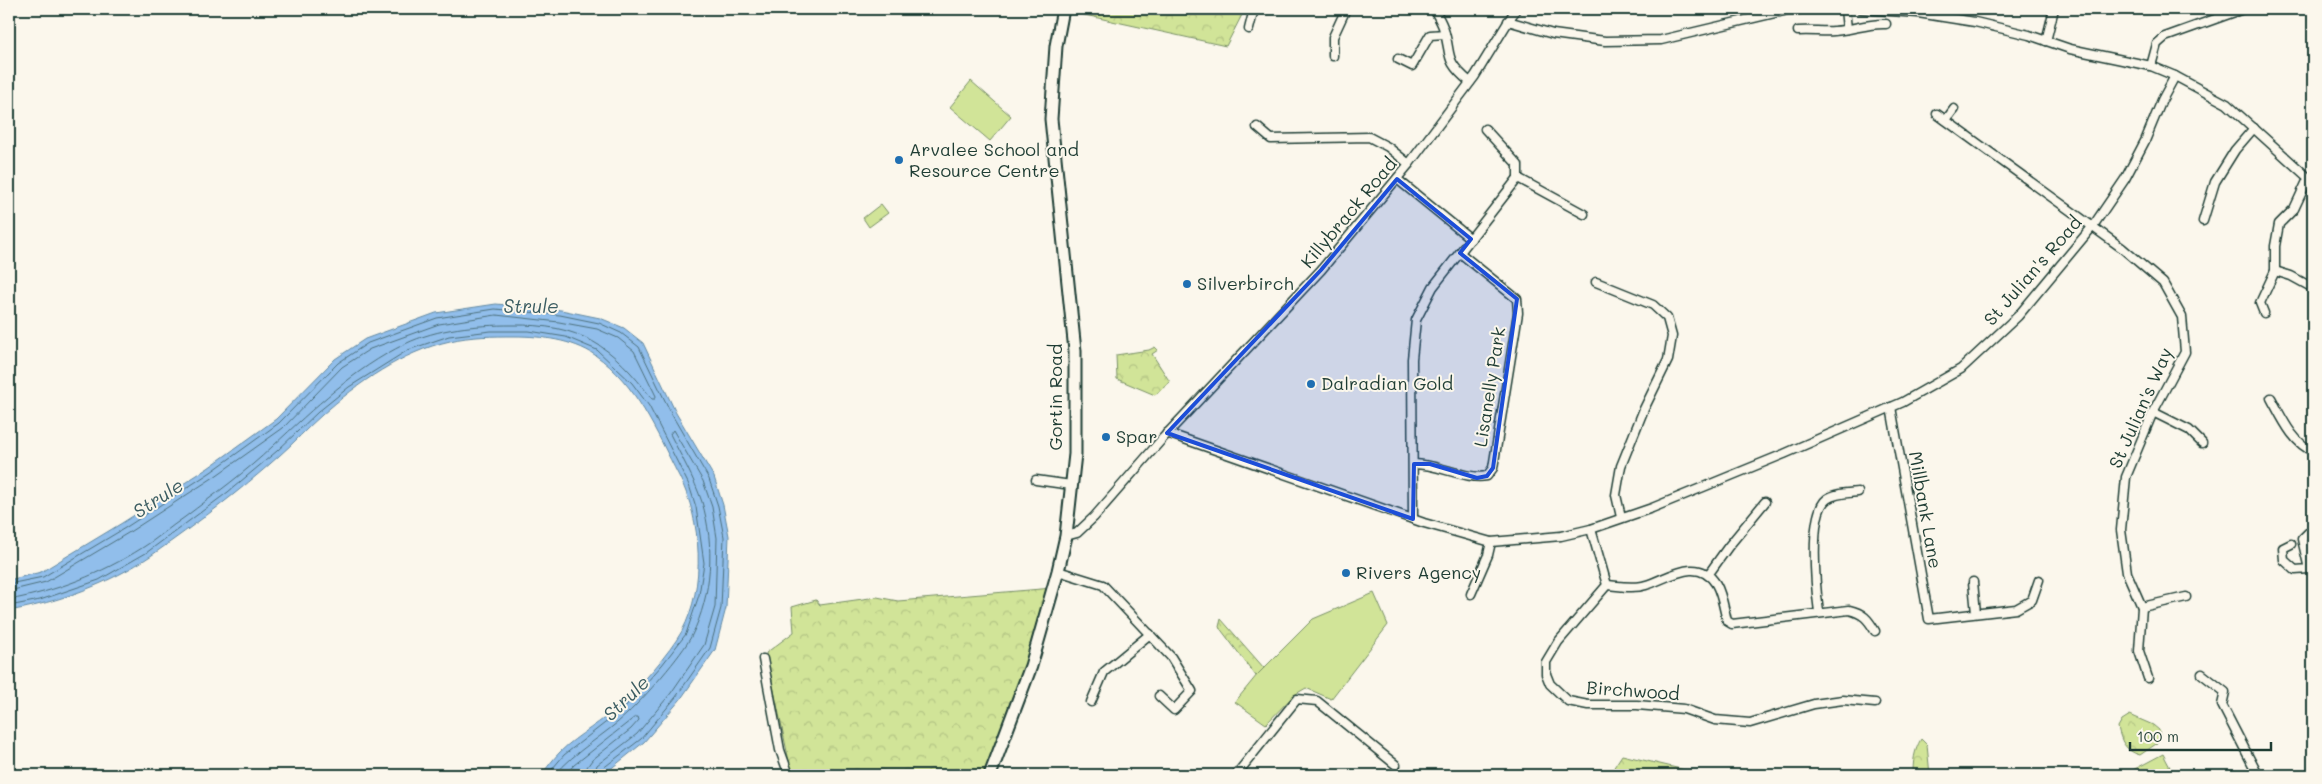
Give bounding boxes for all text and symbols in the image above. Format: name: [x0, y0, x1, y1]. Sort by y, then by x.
place label: Arvalee School and Resource Centre: [909, 137, 1079, 182]
street label: Killybrack Road: [1295, 152, 1402, 273]
marker: Arvalee School and Resource Centre: [893, 154, 905, 166]
street label: St Julian's Road: [1978, 210, 2087, 330]
place label: Silverbirch: [1197, 271, 1294, 295]
marker: Silverbirch: [1181, 278, 1193, 290]
water label: Strule: [503, 293, 559, 318]
street label: Lisanelly Park: [1468, 325, 1510, 449]
street label: Gortin Road: [1043, 343, 1067, 451]
street label: St Julian's Way: [2103, 343, 2177, 472]
place label: Dalradian Gold: [1321, 371, 1453, 395]
marker: Dalradian Gold: [1305, 378, 1317, 390]
place label: Spar: [1116, 424, 1158, 448]
marker: Spar: [1100, 431, 1112, 443]
street label: Millbank Lane: [1904, 449, 1948, 570]
water label: Strule: [128, 472, 188, 523]
place label: Rivers Agency: [1356, 560, 1481, 584]
marker: Rivers Agency: [1340, 567, 1352, 579]
water label: Strule: [597, 669, 654, 726]
street label: Birchwood: [1586, 675, 1680, 705]
scale bar: [2130, 719, 2271, 751]
text: 100 m: [2137, 726, 2179, 746]

